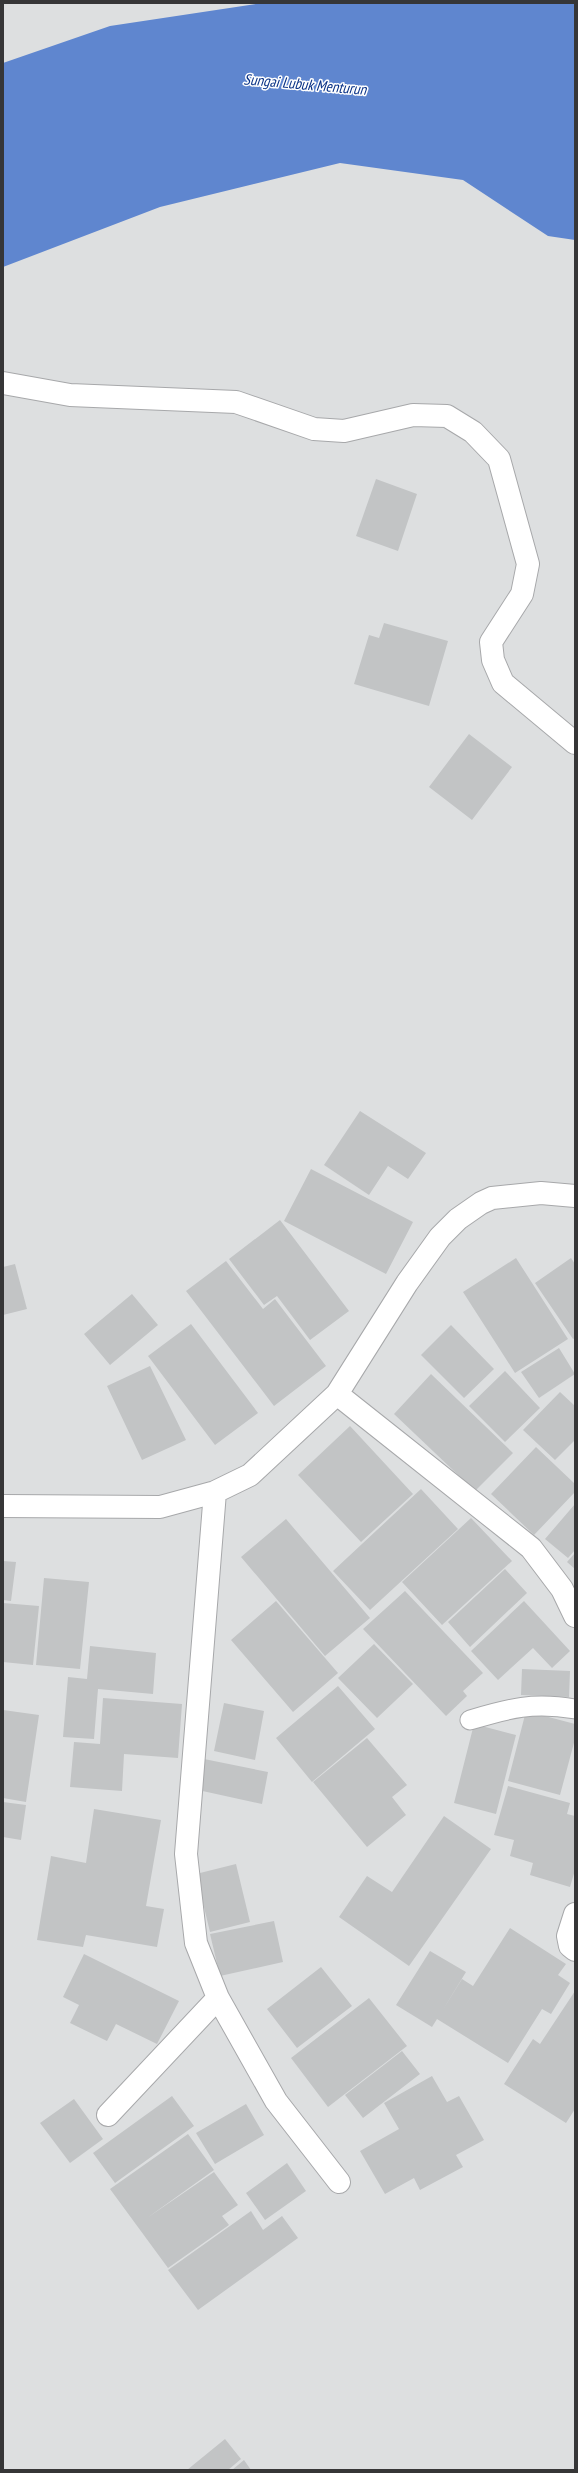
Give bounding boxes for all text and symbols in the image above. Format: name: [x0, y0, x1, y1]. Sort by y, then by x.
water label: Sungai Lubuk Menturun: [243, 69, 368, 99]

